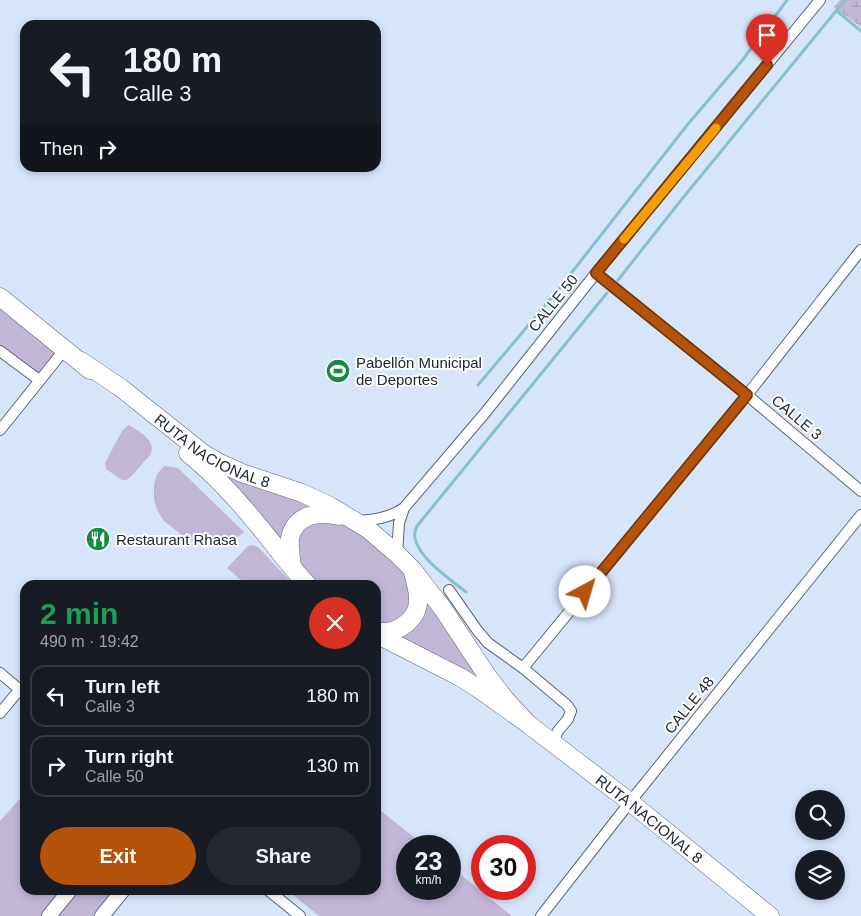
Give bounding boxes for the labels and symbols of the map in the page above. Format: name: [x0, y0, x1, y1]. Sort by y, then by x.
pin: [746, 14, 788, 65]
street label: CALLE 50: [525, 271, 581, 335]
place label: Pabellón Municipal de Deportes: [356, 354, 482, 388]
sports icon: Pabellón Municipal de Deportes: [325, 358, 351, 384]
street label: CALLE 3: [769, 391, 825, 443]
street label: RUTA NACIONAL 8: [152, 410, 272, 490]
restaurant icon: Restaurant Rhasa: [85, 526, 111, 552]
place label: Restaurant Rhasa: [116, 531, 238, 548]
position arrow: [558, 565, 610, 617]
street label: CALLE 48: [661, 673, 717, 737]
street label: RUTA NACIONAL 8: [593, 771, 706, 866]
speed limit sign: 30: [471, 835, 536, 900]

